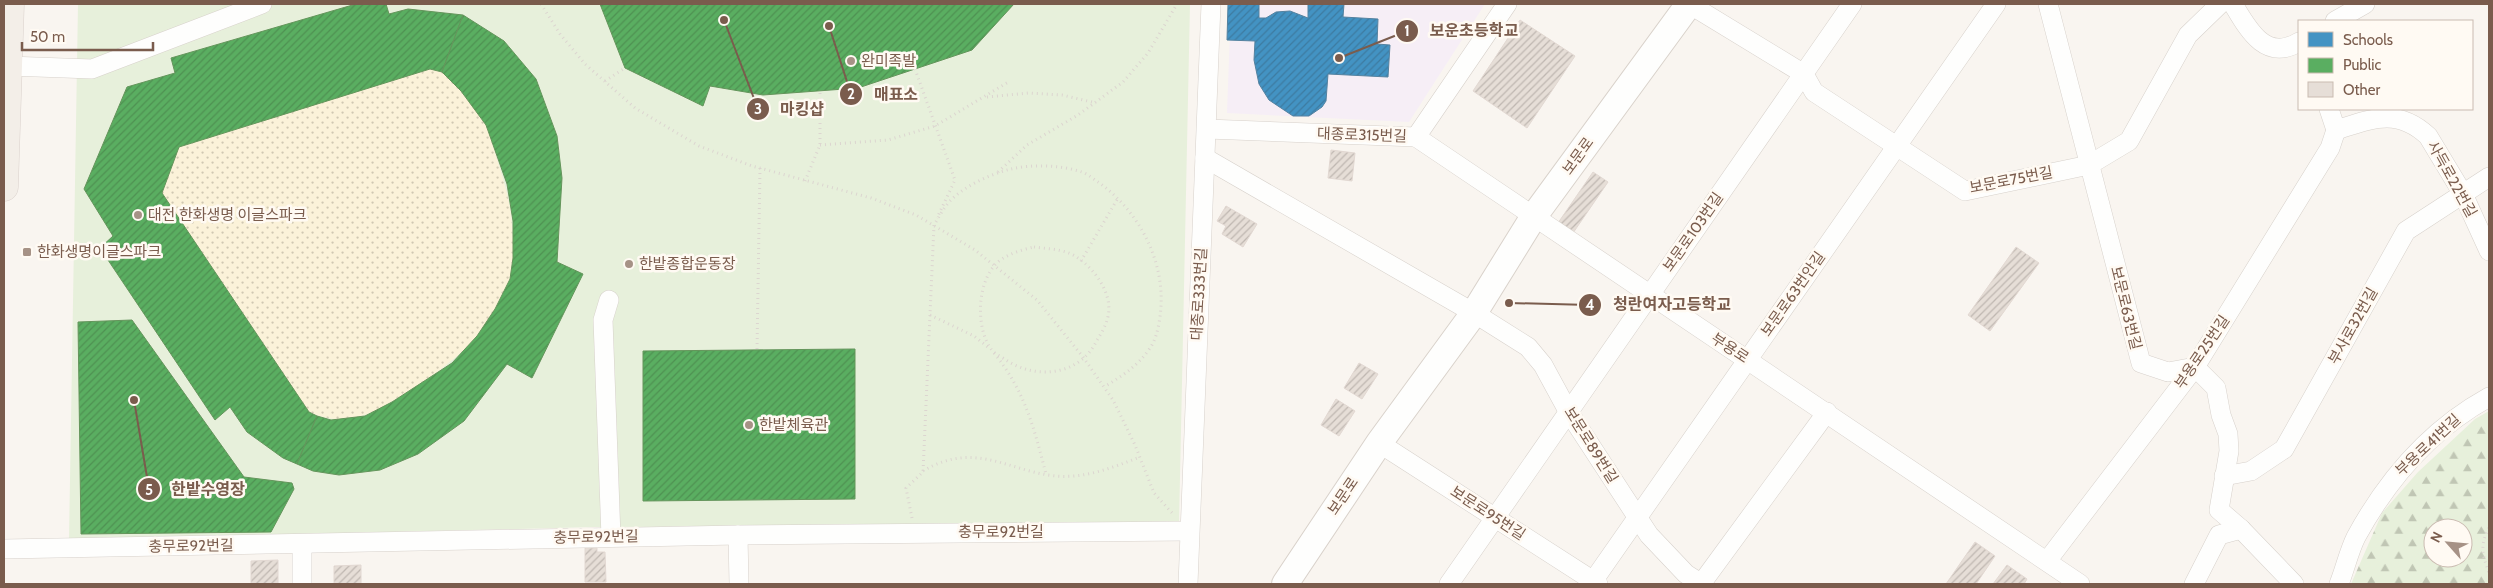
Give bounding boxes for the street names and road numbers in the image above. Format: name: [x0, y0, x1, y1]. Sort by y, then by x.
street label: 대종로315번길: [1317, 124, 1407, 146]
street label: 보문로: [1559, 134, 1597, 178]
street label: 사득로22번길: [2424, 138, 2480, 220]
street label: 보문로75번길: [1968, 163, 2054, 197]
street label: 보문로103번길: [1659, 189, 1727, 275]
street label: 대종로333번길: [1188, 247, 1210, 341]
street label: 보문로63번안길: [1757, 248, 1829, 340]
street label: 보문로63번길: [2107, 264, 2145, 352]
street label: 부사로32번길: [2325, 284, 2381, 368]
street label: 부용로25번길: [2171, 312, 2233, 392]
street label: 부용로: [1708, 329, 1752, 367]
street label: 보문로89번길: [1560, 403, 1622, 487]
street label: 부용로41번길: [2392, 410, 2464, 480]
street label: 보문로: [1324, 474, 1362, 518]
street label: 보문로95번길: [1447, 482, 1529, 544]
street label: 충무로92번길: [958, 523, 1044, 541]
street label: 충무로92번길: [553, 527, 639, 547]
street label: 충무로92번길: [148, 536, 234, 556]

